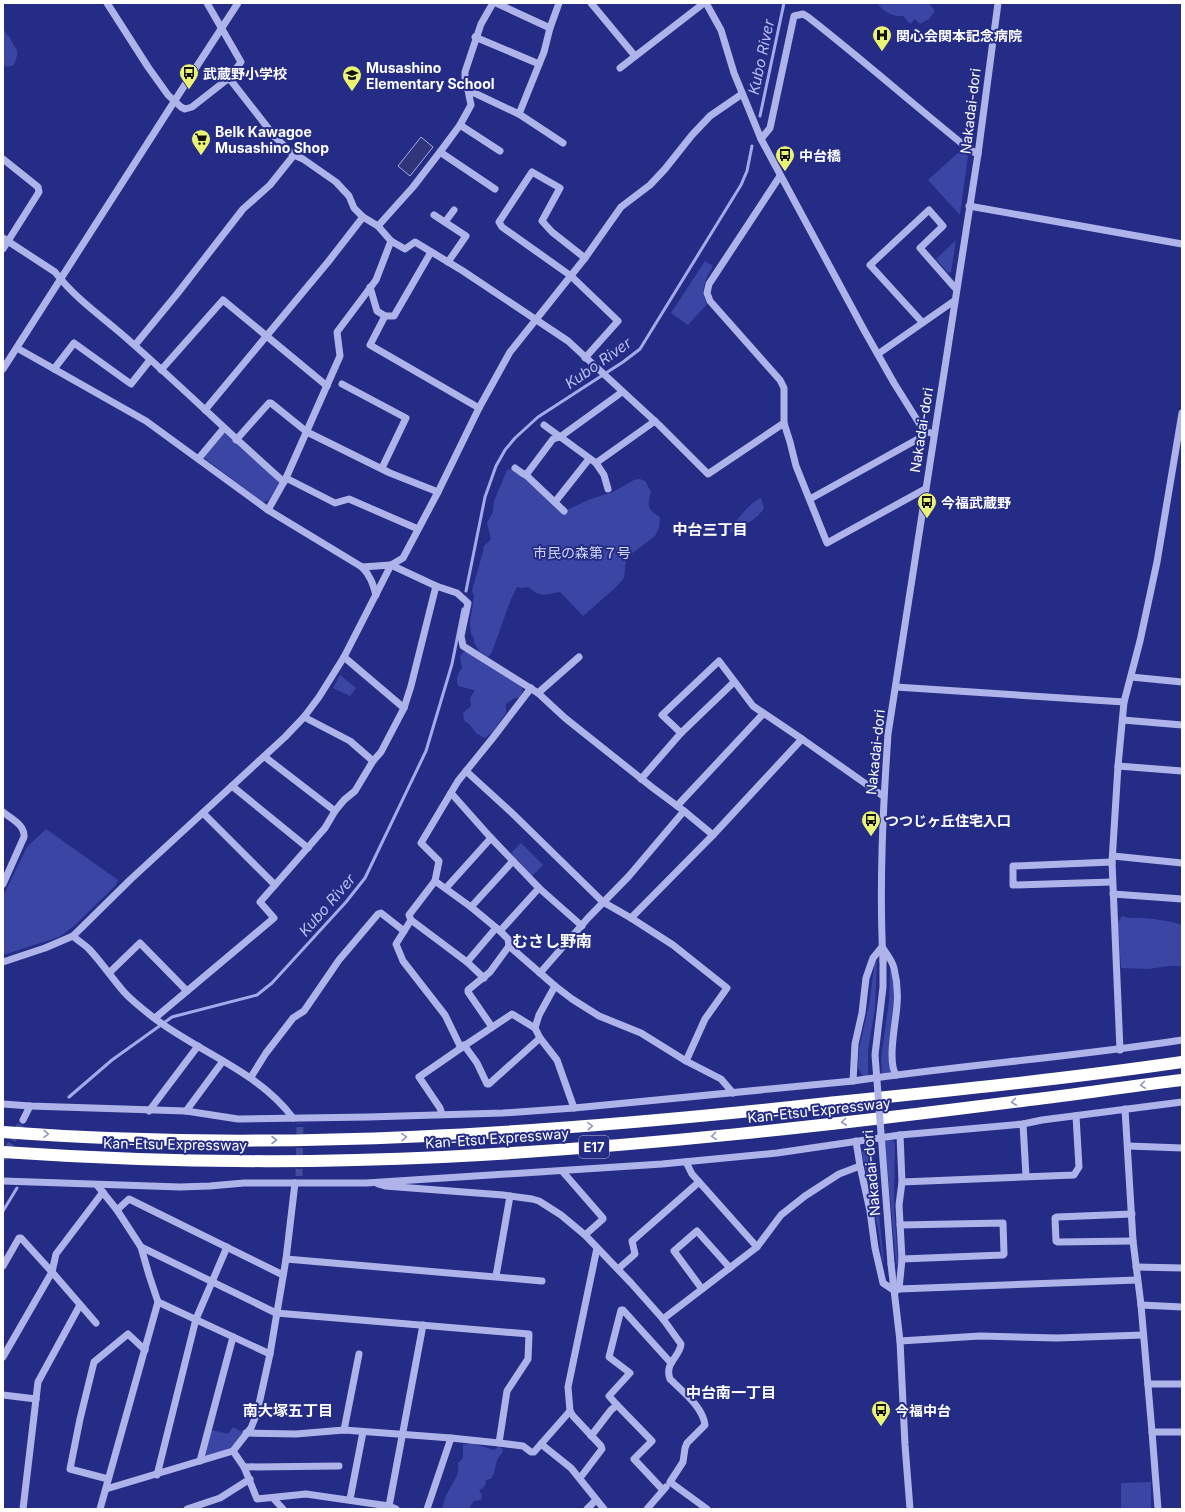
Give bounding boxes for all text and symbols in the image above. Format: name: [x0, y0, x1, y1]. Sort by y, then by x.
water label: Kubo River: [744, 17, 778, 96]
hospital icon: 関心会関本記念病院: [871, 24, 893, 52]
place label: 関心会関本記念病院: [896, 27, 1022, 44]
place label: Musashino Elementary School: [366, 59, 495, 92]
bus stop icon: 武蔵野小学校: [178, 62, 200, 90]
school or university icon: Musashino Elementary School: [341, 64, 363, 92]
place label: 武蔵野小学校: [203, 65, 287, 82]
street label: Nakadai-dori: [956, 67, 984, 155]
place label: Belk Kawagoe Musashino Shop: [215, 123, 329, 156]
supermarket icon: Belk Kawagoe Musashino Shop: [190, 128, 212, 156]
bus stop icon: 中台橋: [774, 144, 796, 172]
place label: 中台橋: [799, 147, 841, 164]
water label: Kubo River: [561, 333, 635, 393]
street label: Nakadai-dori: [906, 386, 936, 474]
bus stop icon: 今福武蔵野: [916, 491, 938, 519]
place label: 今福武蔵野: [941, 494, 1011, 511]
district label: 中台三丁目: [672, 520, 748, 539]
park label: 市民の森第７号: [533, 544, 631, 561]
street label: Nakadai-dori: [862, 708, 888, 796]
bus stop icon: つつじヶ丘住宅入口: [860, 809, 882, 837]
place label: つつじヶ丘住宅入口: [885, 812, 1011, 829]
water label: Kubo River: [295, 870, 360, 940]
district label: むさし野南: [512, 931, 592, 951]
one-way arrow: [1140, 1080, 1146, 1089]
street label: Kan-Etsu Expressway: [746, 1094, 892, 1126]
one-way arrow: [1011, 1097, 1018, 1106]
one-way arrow: [841, 1117, 847, 1126]
one-way arrow: [587, 1122, 593, 1131]
street label: Kan-Etsu Expressway: [425, 1124, 570, 1152]
street label: Nakadai-dori: [859, 1129, 883, 1217]
one-way arrow: [43, 1130, 49, 1139]
one-way arrow: [711, 1131, 717, 1140]
one-way arrow: [401, 1133, 407, 1142]
street label: Kan-Etsu Expressway: [103, 1134, 247, 1154]
one-way arrow: [271, 1136, 277, 1144]
road number: E17: [579, 1136, 609, 1158]
district label: 中台南一丁目: [686, 1383, 776, 1402]
bus stop icon: 今福中台: [870, 1399, 892, 1427]
district label: 南大塚五丁目: [243, 1401, 333, 1420]
place label: 今福中台: [895, 1402, 951, 1419]

